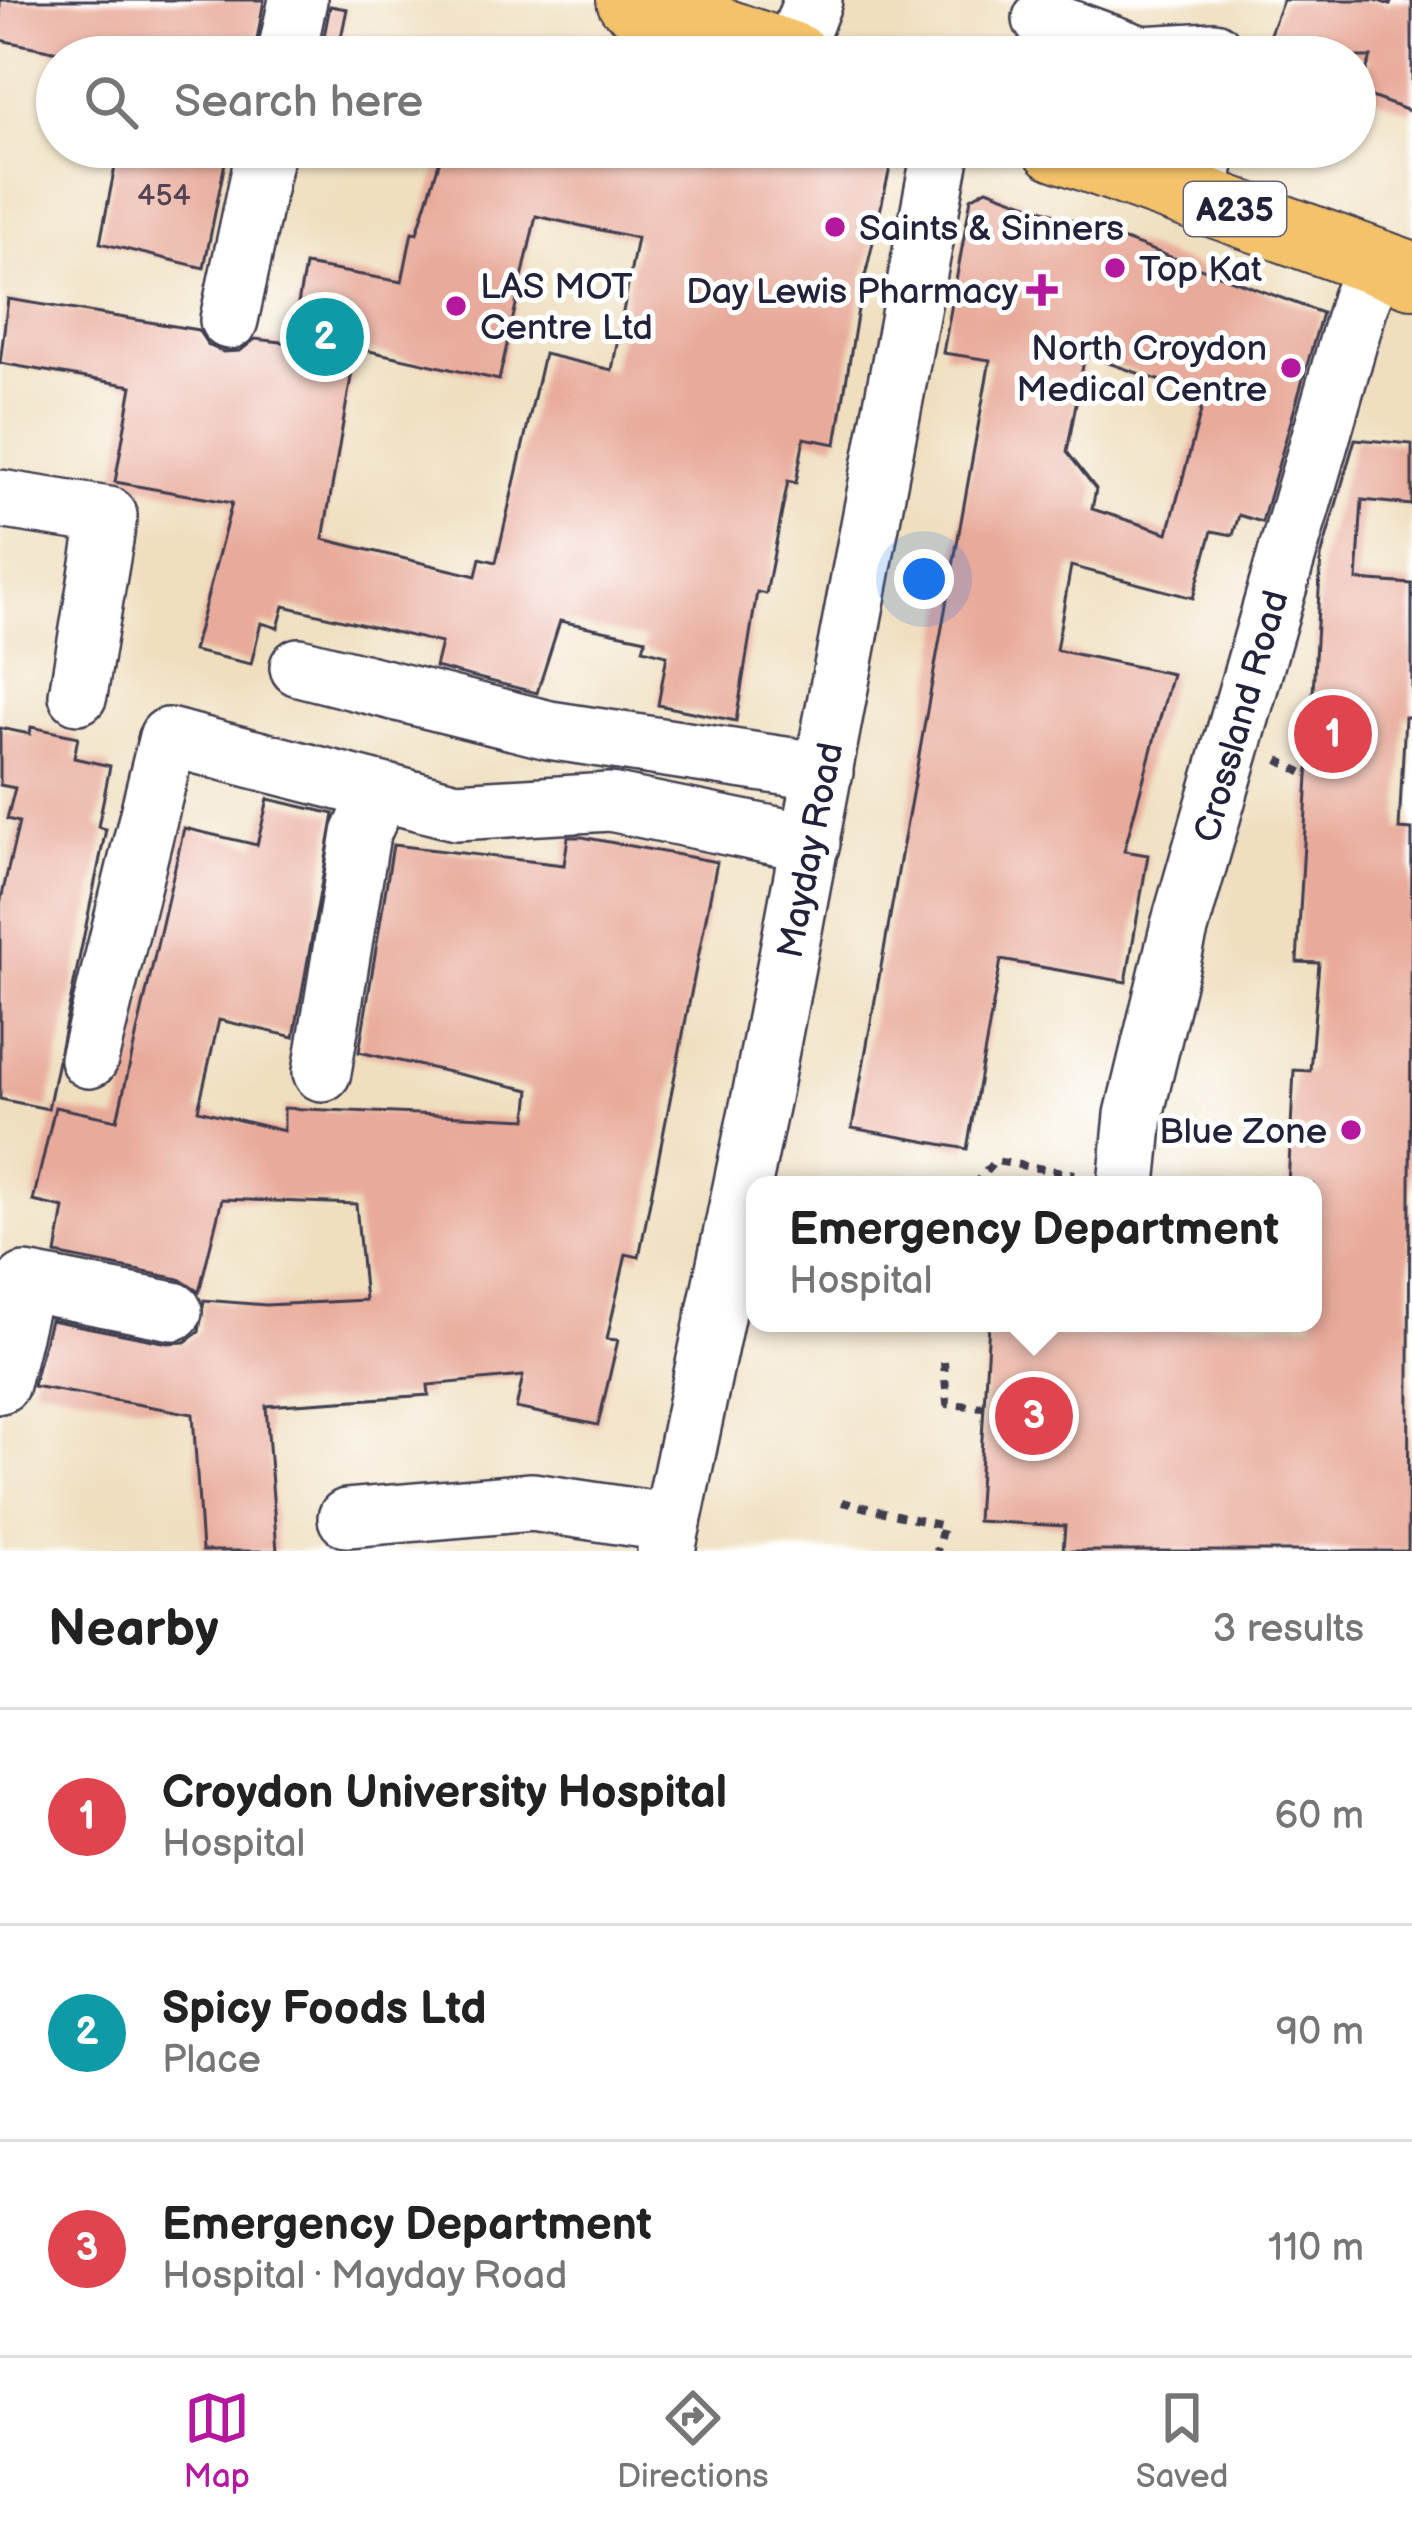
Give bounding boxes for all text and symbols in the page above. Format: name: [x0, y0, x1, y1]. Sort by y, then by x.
search box: [36, 36, 1376, 168]
icon: search: [78, 69, 144, 135]
text: Search here: [174, 75, 423, 130]
house number: 454: [137, 178, 191, 214]
road number: A235: [1184, 182, 1286, 236]
place label: Saints & Sinners: [859, 208, 1124, 251]
marker: Saints & Sinners: [822, 214, 848, 240]
place label: Top Kat: [1139, 249, 1262, 292]
marker: Top Kat: [1102, 255, 1128, 281]
place label: LAS MOT Centre Ltd: [480, 266, 653, 350]
place label: Day Lewis Pharmacy: [686, 271, 1019, 314]
marker: Day Lewis Pharmacy: [1029, 277, 1055, 303]
pin: 2: [286, 292, 364, 382]
marker: LAS MOT Centre Ltd: [443, 293, 469, 319]
place label: North Croydon Medical Centre: [1016, 328, 1267, 412]
marker: North Croydon Medical Centre: [1278, 355, 1304, 381]
your location: [894, 549, 954, 609]
street label: Crossland Road: [1186, 586, 1299, 847]
pin: 1: [1294, 689, 1372, 779]
street label: Mayday Road: [770, 739, 853, 962]
place label: Blue Zone: [1159, 1111, 1327, 1154]
marker: Blue Zone: [1338, 1117, 1364, 1143]
popup: [746, 1176, 1322, 1332]
text: Emergency Department: [789, 1203, 1279, 1258]
text: Hospital: [789, 1258, 932, 1305]
pin: 3: [995, 1371, 1073, 1461]
text: Nearby: [48, 1599, 219, 1660]
text: 3 results: [1212, 1606, 1364, 1653]
text: Croydon University Hospital: [162, 1766, 727, 1821]
text: 1: [79, 1793, 95, 1840]
text: 60 m: [1274, 1793, 1364, 1840]
text: Hospital: [162, 1821, 305, 1868]
text: Spicy Foods Ltd: [162, 1982, 487, 2037]
text: 2: [75, 2009, 99, 2056]
text: 90 m: [1276, 2009, 1364, 2056]
text: Place: [162, 2037, 261, 2084]
text: Emergency Department: [162, 2198, 652, 2253]
text: 3: [76, 2225, 98, 2272]
text: 110 m: [1268, 2225, 1364, 2272]
text: Hospital · Mayday Road: [162, 2253, 567, 2300]
tab: Map: [184, 2385, 250, 2497]
tab: Directions: [617, 2385, 769, 2497]
tab: Saved: [1136, 2385, 1228, 2497]

